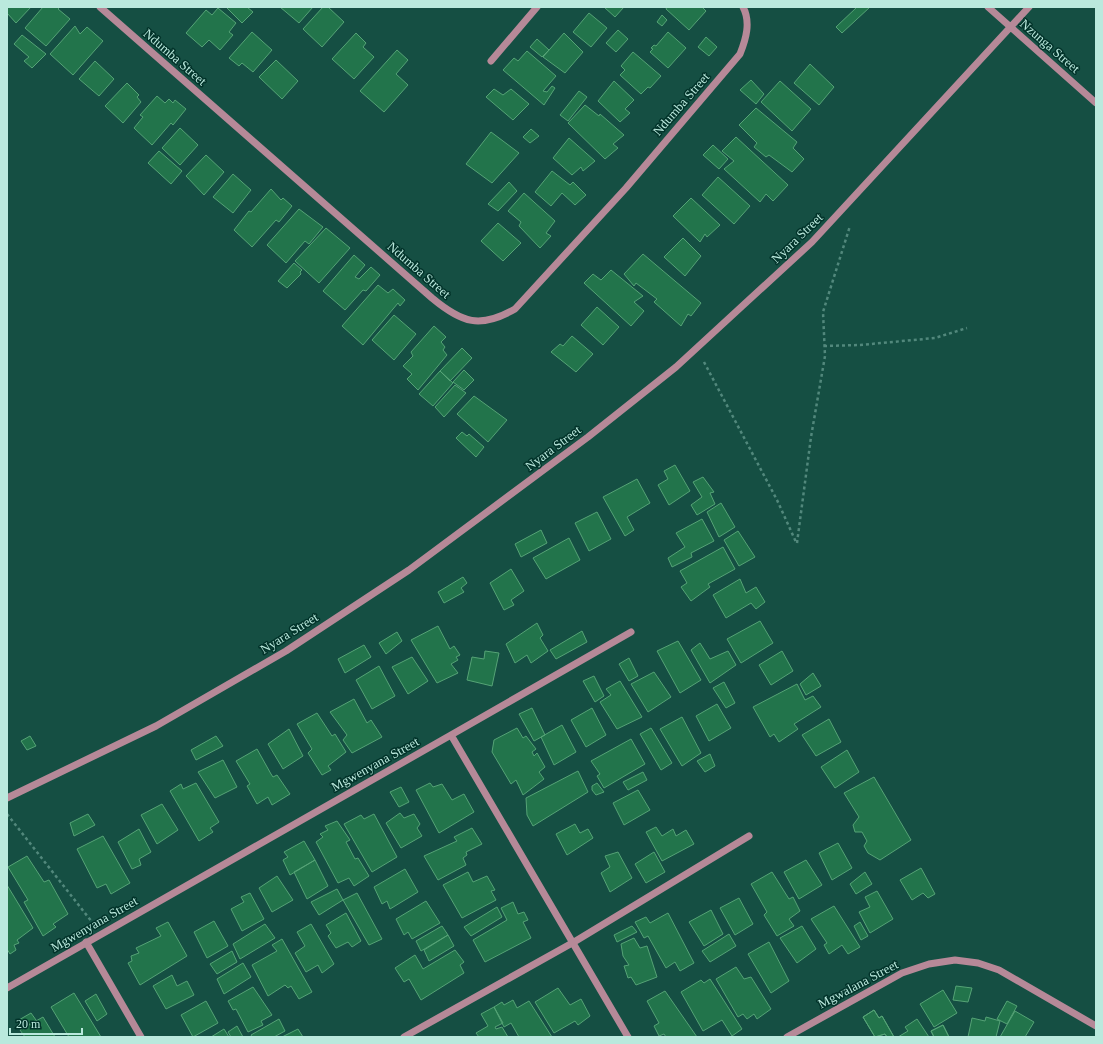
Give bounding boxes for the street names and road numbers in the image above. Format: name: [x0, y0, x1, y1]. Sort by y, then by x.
street label: Nzunga Street: [1017, 16, 1083, 76]
street label: Ndumba Street: [141, 26, 210, 89]
street label: Ndumba Street: [650, 69, 713, 138]
street label: Nyara Street: [768, 210, 826, 266]
street label: Ndumba Street: [385, 239, 454, 302]
street label: Nyara Street: [522, 422, 584, 474]
street label: Nyara Street: [257, 609, 321, 657]
street label: Mgwenyana Street: [329, 734, 422, 794]
street label: Mgwenyana Street: [48, 893, 140, 955]
street label: Mgwalana Street: [815, 956, 901, 1011]

